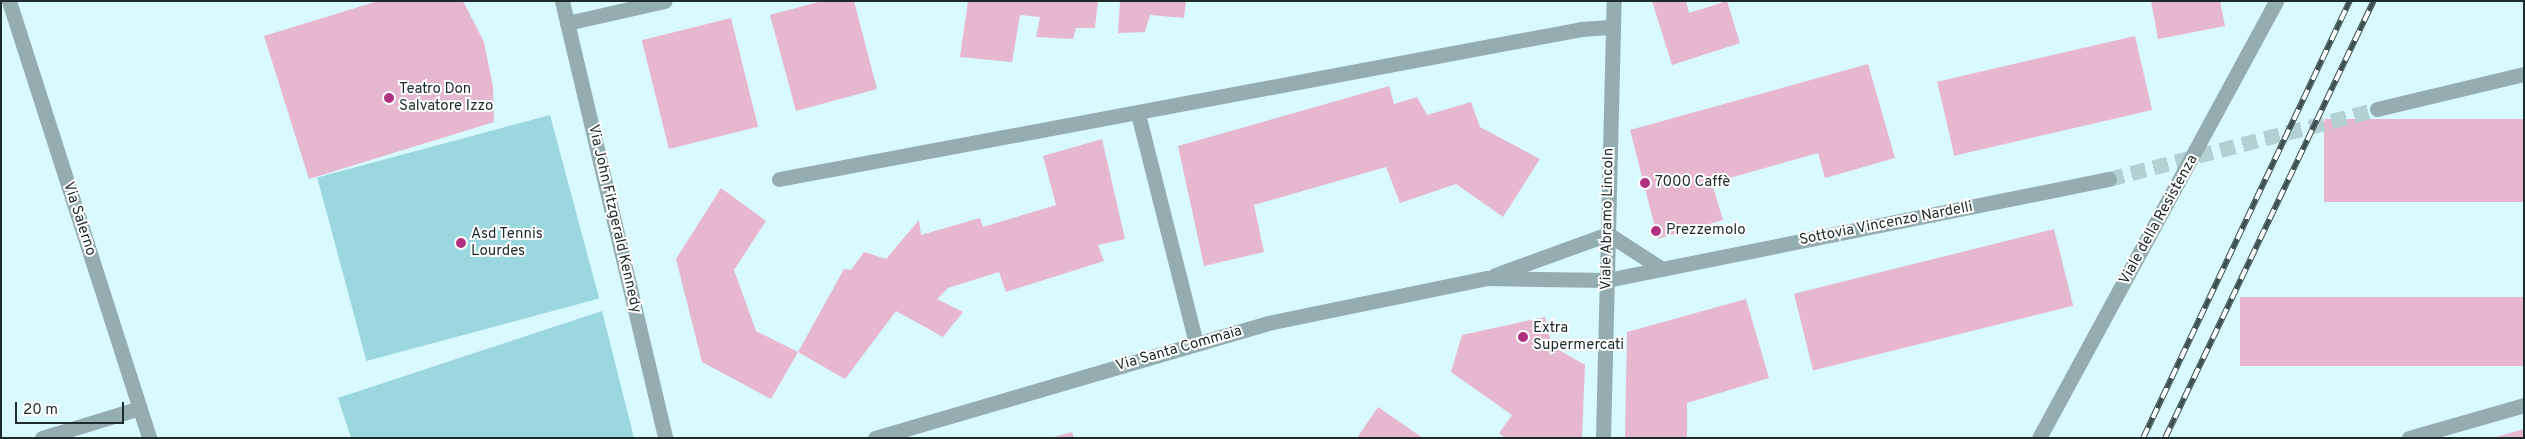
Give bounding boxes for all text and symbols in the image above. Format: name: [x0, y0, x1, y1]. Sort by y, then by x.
place label: Teatro Don Salvatore Izzo: [399, 80, 493, 115]
marker: Teatro Don Salvatore Izzo: [383, 92, 395, 104]
street label: Via John Fitzgerald Kennedy: [584, 123, 644, 315]
street label: Viale Abramo Lincoln: [1598, 147, 1618, 291]
street label: Viale della Resistenza: [2116, 152, 2202, 288]
place label: 7000 Caffè: [1655, 174, 1730, 192]
marker: 7000 Caffè: [1639, 177, 1651, 189]
street label: Via Salerno: [59, 180, 99, 258]
street label: Sottovia Vincenzo Nardelli: [1797, 198, 1975, 250]
place label: Prezzemolo: [1666, 222, 1746, 240]
place label: Asd Tennis Lourdes: [471, 225, 543, 260]
marker: Prezzemolo: [1650, 225, 1662, 237]
marker: Asd Tennis Lourdes: [455, 237, 467, 249]
place label: Extra Supermercati: [1533, 319, 1624, 354]
street label: Via Santa Commaia: [1114, 322, 1244, 376]
marker: Extra Supermercati: [1517, 331, 1529, 343]
scale bar: [18, 392, 126, 424]
text: 20 m: [23, 401, 58, 420]

